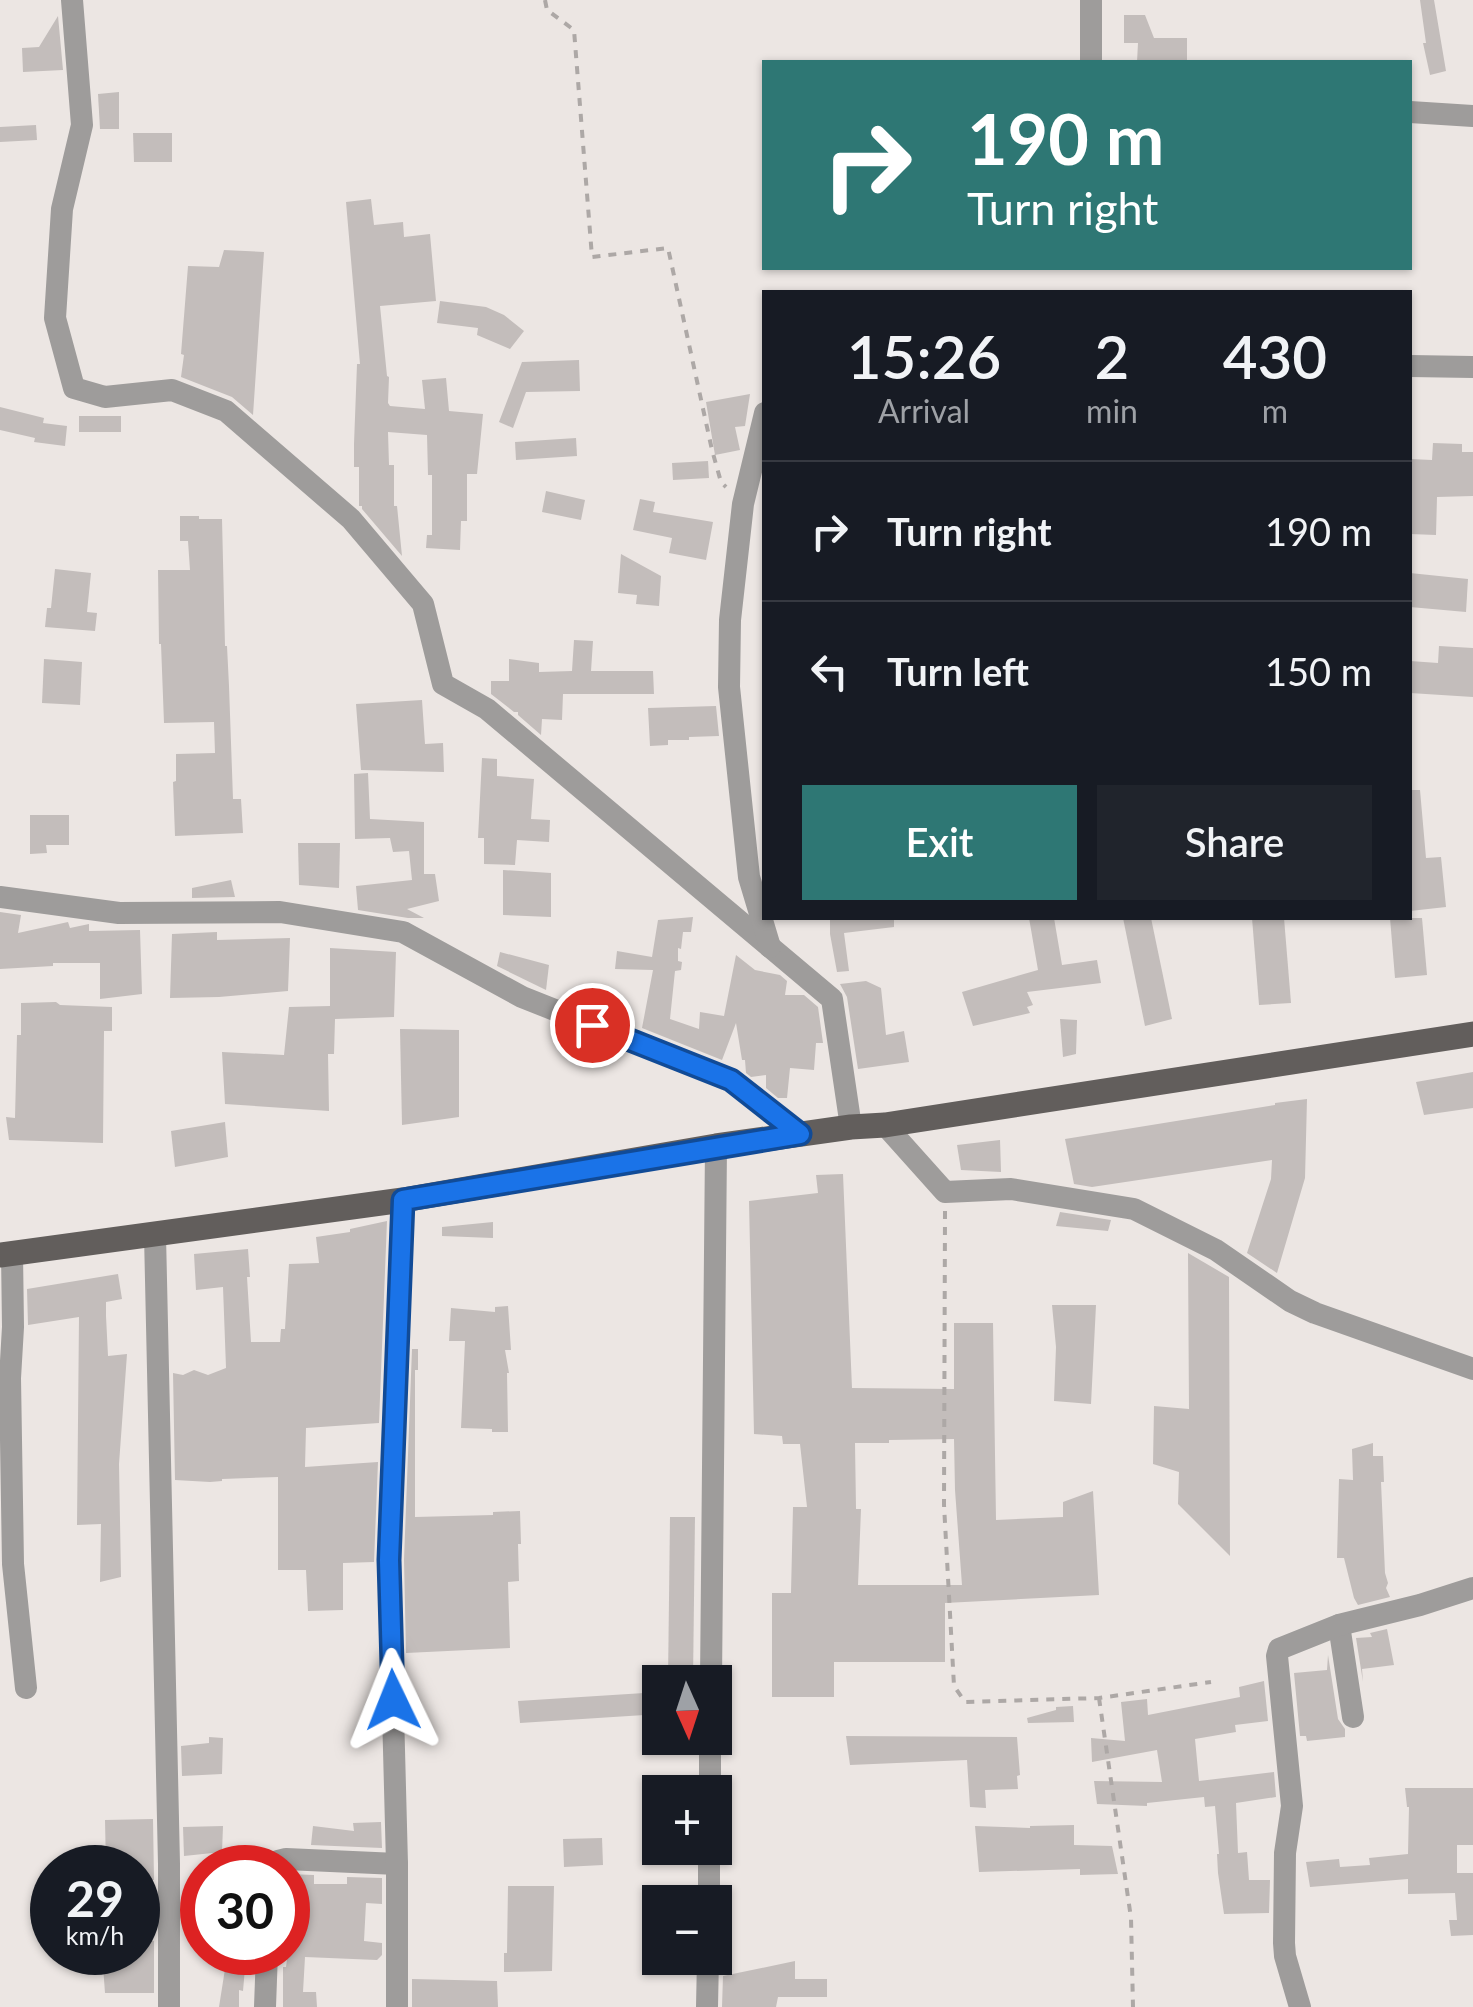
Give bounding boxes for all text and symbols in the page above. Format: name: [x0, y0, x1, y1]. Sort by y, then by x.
text: 190 m: [967, 96, 1164, 180]
icon: right: [802, 100, 932, 230]
text: Turn right: [967, 181, 1158, 235]
text: 15:26: [847, 320, 1001, 392]
text: 2: [1095, 320, 1129, 392]
text: 430: [1223, 320, 1327, 392]
text: Arrival: [878, 391, 970, 430]
text: min: [1086, 391, 1138, 430]
text: m: [1262, 391, 1288, 430]
icon: right: [802, 504, 857, 559]
text: Turn right: [887, 508, 1052, 554]
text: 190 m: [1265, 508, 1372, 554]
icon: left: [802, 644, 857, 699]
text: Turn left: [887, 648, 1029, 694]
text: 150 m: [1265, 648, 1372, 694]
button: Exit: [802, 785, 1077, 900]
button: Share: [1097, 785, 1372, 900]
pin: [550, 983, 635, 1068]
icon: arrive: [565, 998, 620, 1053]
position arrow: [341, 1648, 445, 1752]
north arrow: [642, 1665, 732, 1755]
map controls: [642, 1665, 732, 1975]
button: +: [642, 1775, 732, 1865]
speed limit sign: 30: [180, 1845, 310, 1975]
text: 29: [66, 1868, 124, 1928]
button: −: [642, 1885, 732, 1975]
text: km/h: [66, 1920, 124, 1950]

